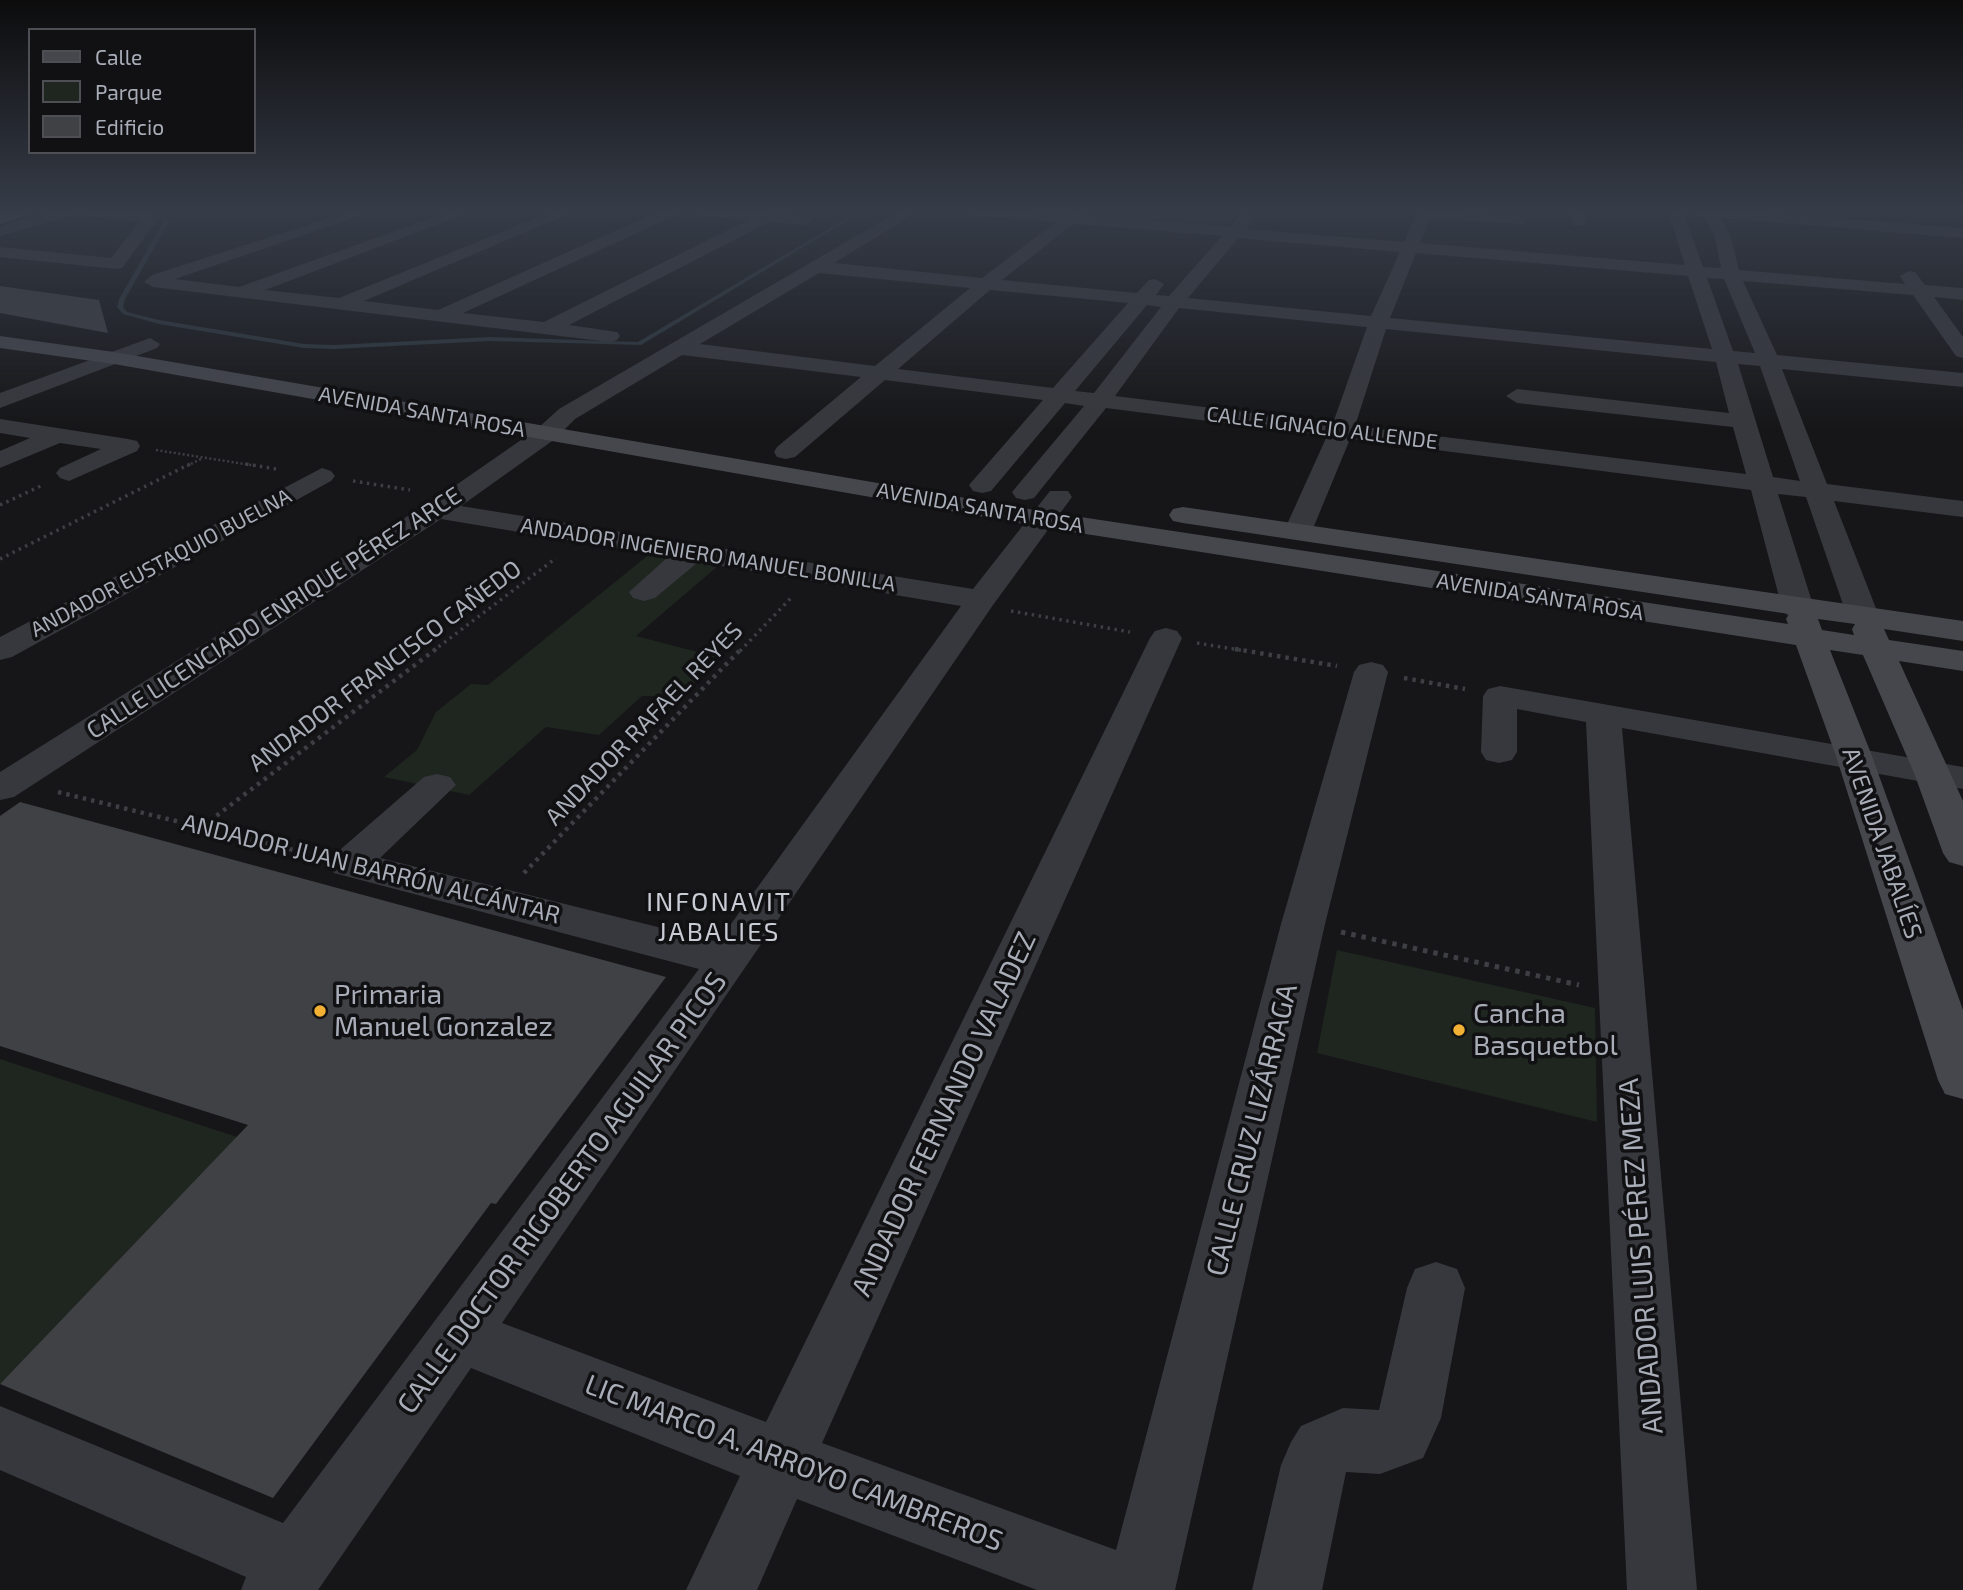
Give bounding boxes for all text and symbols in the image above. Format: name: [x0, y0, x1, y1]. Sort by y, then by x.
legend: [28, 28, 256, 154]
text: Calle: [95, 44, 142, 69]
text: Parque: [95, 79, 162, 104]
text: Edificio: [95, 114, 164, 139]
street label: AVENIDA SANTA ROSA: [317, 381, 527, 443]
street label: CALLE IGNACIO ALLENDE: [1205, 401, 1439, 455]
street label: AVENIDA SANTA ROSA: [875, 477, 1085, 539]
street label: CALLE LICENCIADO ENRIQUE PÉREZ ARCE: [81, 481, 467, 745]
street label: ANDADOR EUSTAQUIO BUELNA: [26, 483, 296, 643]
street label: ANDADOR INGENIERO MANUEL BONILLA: [519, 513, 897, 597]
street label: ANDADOR FRANCISCO CAÑEDO: [243, 554, 527, 778]
street label: AVENIDA SANTA ROSA: [1435, 568, 1645, 626]
street label: ANDADOR RAFAEL REYES: [540, 617, 748, 831]
street label: AVENIDA JABALÍES: [1836, 744, 1928, 942]
street label: ANDADOR JUAN BARRÓN ALCÁNTAR: [179, 808, 563, 930]
district label: INFONAVIT JABALIES: [647, 886, 791, 948]
street label: ANDADOR FERNANDO VALADEZ: [845, 927, 1043, 1301]
street label: CALLE DOCTOR RIGOBERTO AGUILAR PICOS: [390, 966, 734, 1420]
place label: Primaria Manuel Gonzalez: [334, 978, 553, 1044]
street label: CALLE CRUZ LIZÁRRAGA: [1199, 980, 1305, 1280]
place label: Cancha Basquetbol: [1473, 997, 1618, 1063]
marker: Primaria Manuel Gonzalez: [312, 1003, 328, 1019]
marker: Cancha Basquetbol: [1451, 1022, 1467, 1038]
street label: ANDADOR LUIS PÉREZ MEZA: [1612, 1077, 1670, 1435]
street label: LIC MARCO A. ARROYO CAMBREROS: [580, 1368, 1008, 1558]

